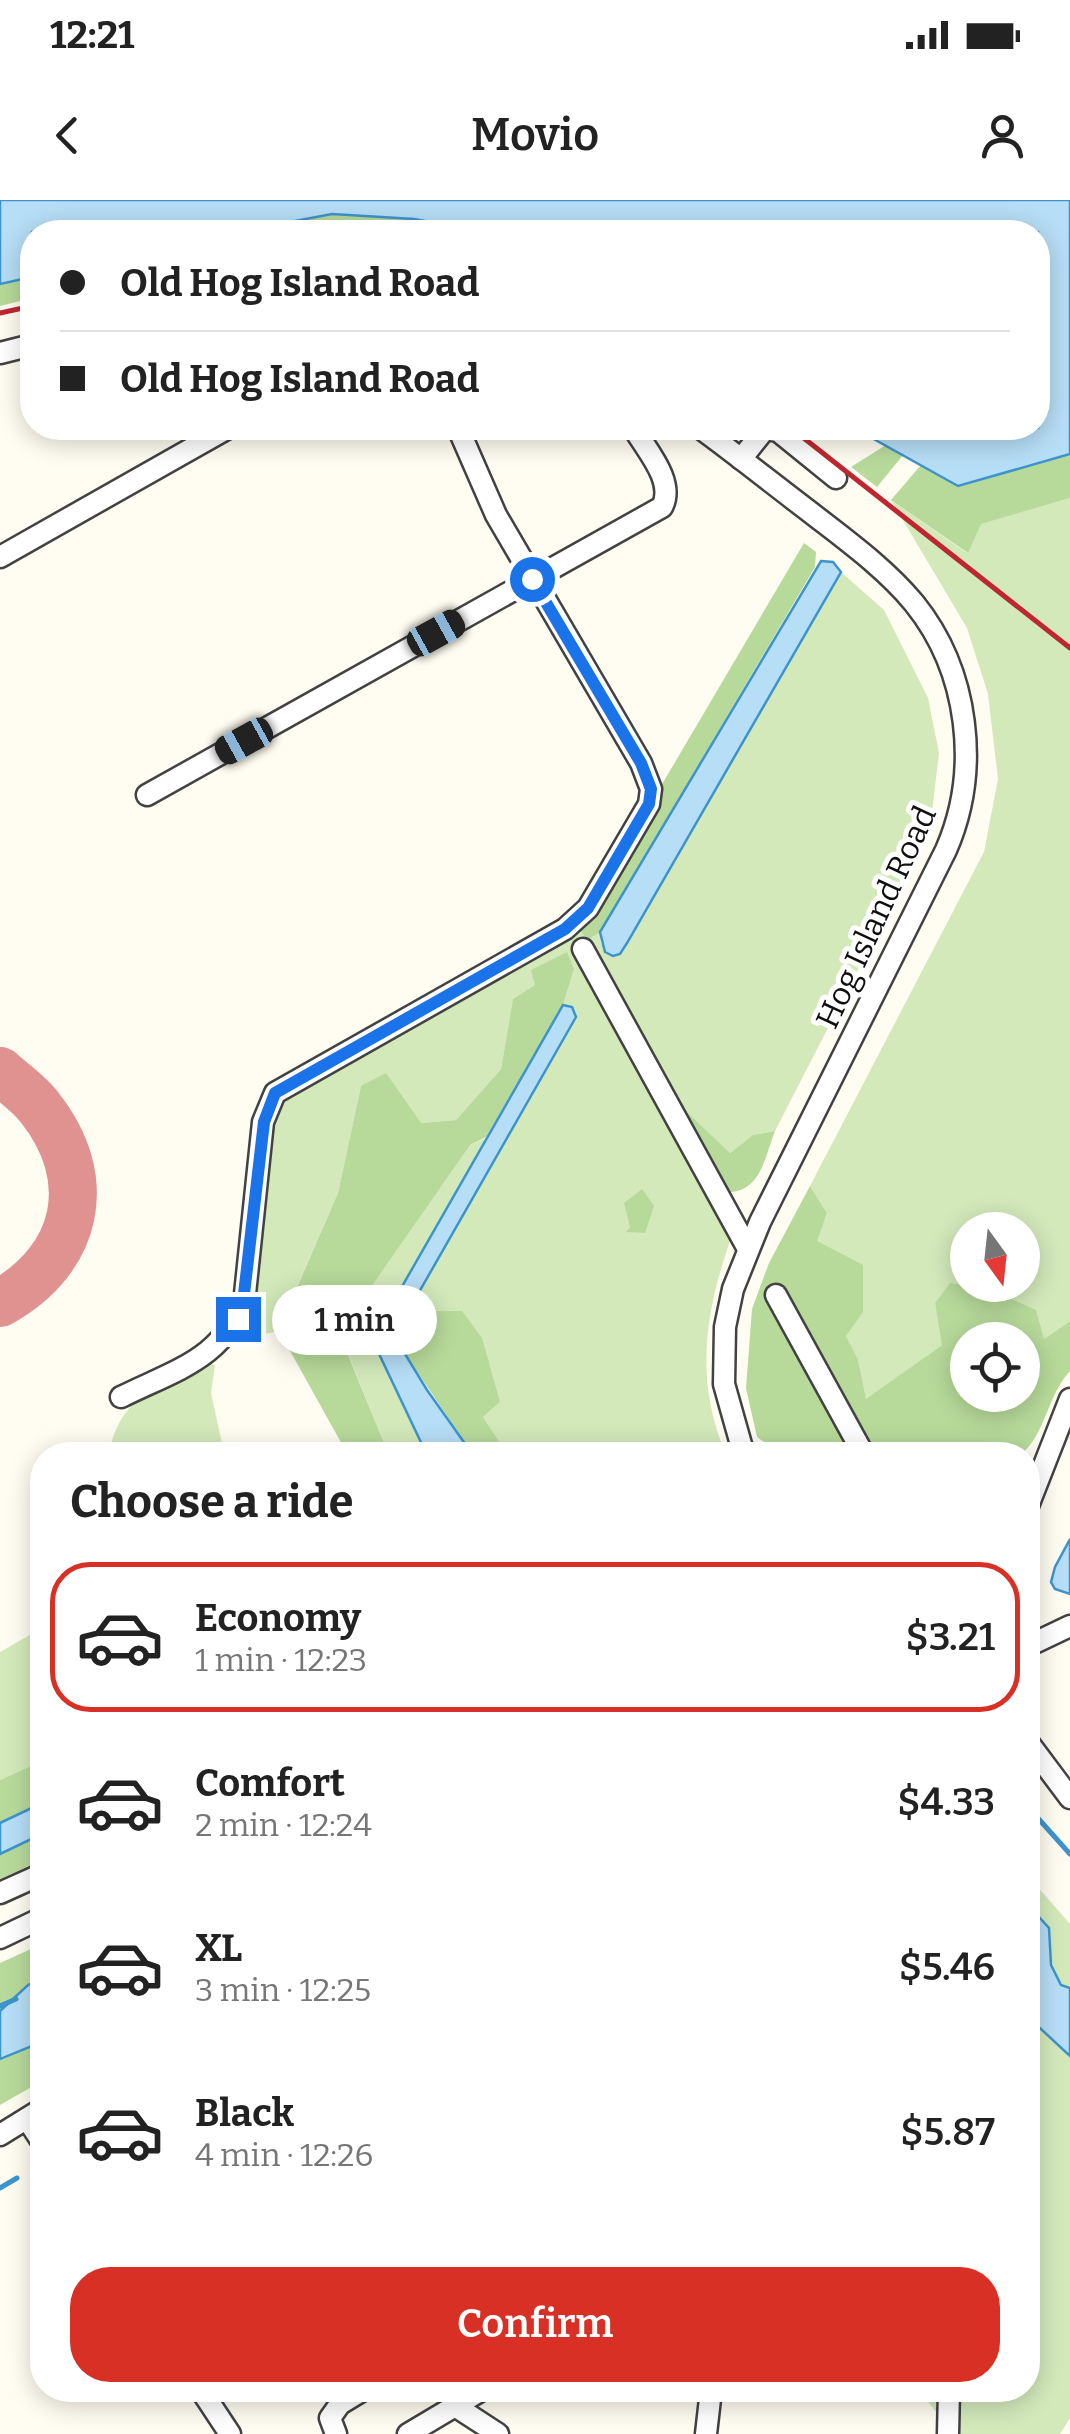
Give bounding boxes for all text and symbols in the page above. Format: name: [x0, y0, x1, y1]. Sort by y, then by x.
text: 12:21: [50, 12, 134, 58]
icon: back: [40, 108, 95, 163]
text: Movio: [471, 108, 599, 162]
icon: person: [975, 108, 1030, 163]
text: Old Hog Island Road: [120, 260, 479, 306]
text: Old Hog Island Road: [120, 356, 479, 402]
route start: [510, 557, 555, 602]
car: [402, 605, 470, 661]
car: [210, 713, 278, 769]
street label: Hog Island Road: [808, 800, 944, 1034]
north arrow: [950, 1212, 1040, 1302]
map controls: [950, 1212, 1040, 1412]
callout: 1 min: [273, 1284, 438, 1354]
route end: [216, 1297, 261, 1342]
text: 1 min: [314, 1301, 395, 1339]
button: locate: [950, 1322, 1040, 1412]
text: Choose a ride: [70, 1475, 353, 1529]
icon: car: [75, 1592, 165, 1682]
text: Economy: [195, 1595, 361, 1641]
text: $3.21: [906, 1614, 995, 1660]
text: 1 min · 12:23: [195, 1641, 367, 1679]
icon: car: [75, 1757, 165, 1847]
text: Comfort: [195, 1760, 345, 1806]
text: $4.33: [897, 1779, 995, 1825]
text: 2 min · 12:24: [195, 1806, 372, 1844]
icon: car: [75, 1922, 165, 2012]
text: XL: [195, 1925, 242, 1971]
text: $5.46: [899, 1944, 995, 1990]
text: 3 min · 12:25: [195, 1971, 371, 2009]
icon: car: [75, 2087, 165, 2177]
text: Black: [195, 2090, 294, 2136]
text: $5.87: [900, 2109, 995, 2155]
text: 4 min · 12:26: [195, 2136, 373, 2174]
button: Confirm: [70, 2267, 1000, 2382]

